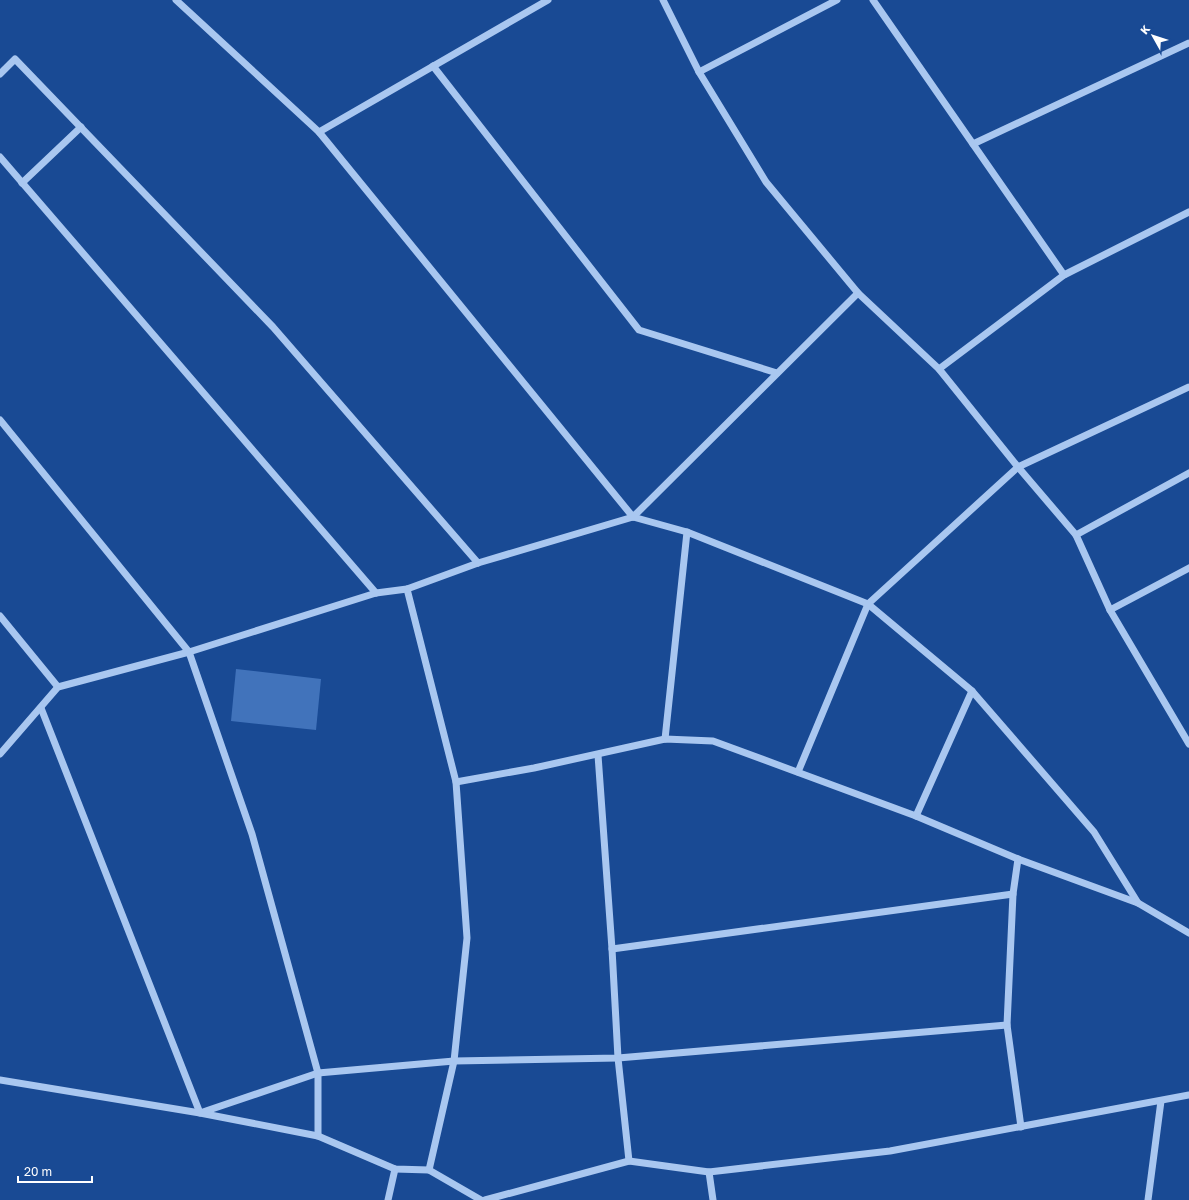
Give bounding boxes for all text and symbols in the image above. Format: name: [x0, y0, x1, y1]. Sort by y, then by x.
north arrow: [1133, 16, 1173, 56]
text: K: [1137, 22, 1152, 37]
scale bar: [18, 1158, 92, 1184]
text: 20 m: [24, 1164, 52, 1179]

